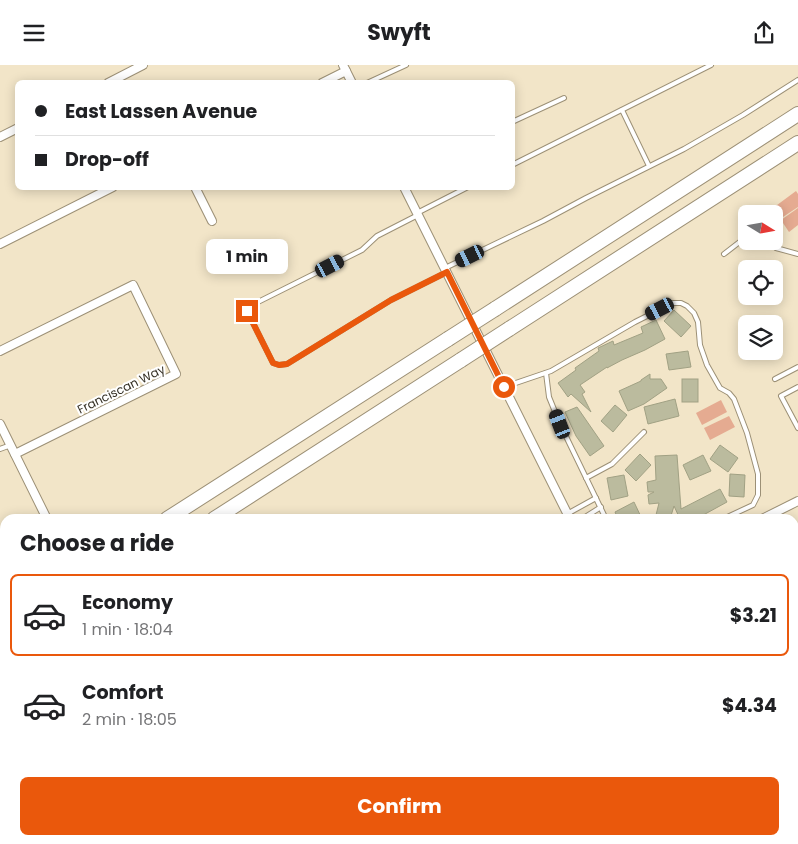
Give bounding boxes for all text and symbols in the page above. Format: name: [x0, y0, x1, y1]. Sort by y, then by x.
text: Swyft: [367, 17, 431, 48]
icon: menu: [20, 19, 48, 47]
icon: share: [750, 19, 778, 47]
text: East Lassen Avenue: [65, 98, 257, 125]
text: Drop-off: [65, 146, 149, 173]
north arrow: [738, 205, 782, 250]
map controls: [738, 205, 783, 360]
callout: 1 min: [206, 239, 288, 273]
car: [453, 243, 486, 269]
text: 1 min: [226, 245, 268, 268]
car: [313, 253, 346, 279]
button: locate: [738, 260, 783, 305]
car: [643, 296, 676, 322]
route end: [236, 300, 258, 322]
button: layers: [738, 315, 783, 360]
street label: Franciscan Way: [74, 360, 168, 418]
route start: [493, 376, 515, 398]
car: [547, 407, 572, 441]
text: Choose a ride: [20, 528, 174, 559]
text: Economy: [82, 589, 173, 616]
icon: car: [22, 593, 67, 638]
text: $3.21: [730, 602, 777, 629]
text: 1 min · 18:04: [82, 618, 173, 641]
text: Comfort: [82, 679, 164, 706]
icon: car: [22, 683, 67, 728]
text: $4.34: [722, 692, 777, 719]
text: 2 min · 18:05: [82, 708, 177, 731]
button: Confirm: [20, 777, 779, 835]

